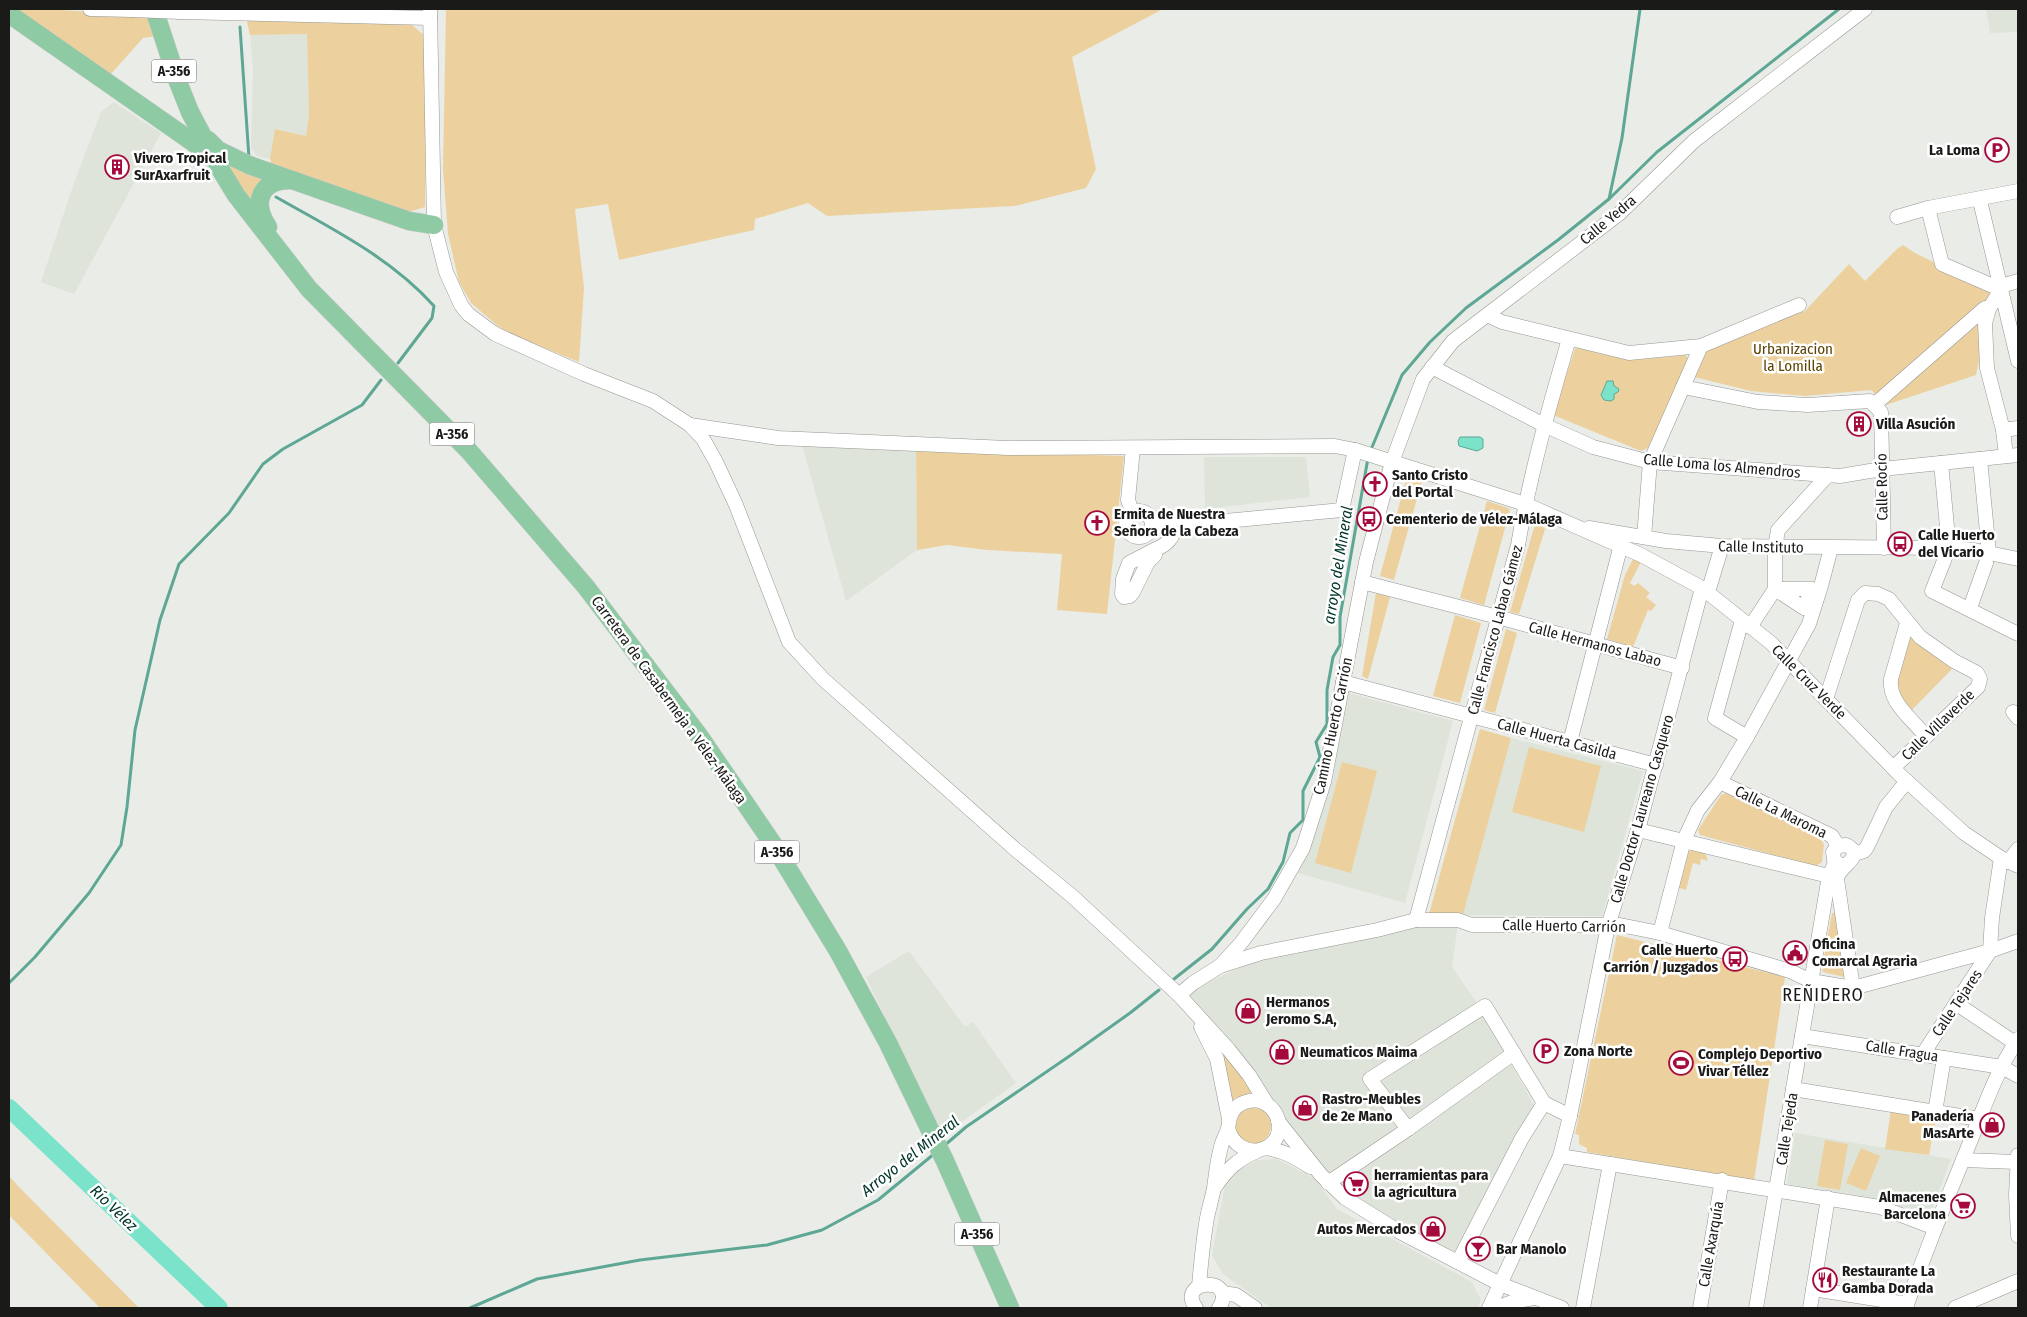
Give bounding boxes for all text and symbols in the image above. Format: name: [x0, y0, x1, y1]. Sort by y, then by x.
road number: A-356: [152, 59, 196, 82]
parking icon: La Loma: [1984, 137, 2010, 163]
place label: La Loma: [1929, 141, 1981, 159]
place label: Vivero Tropical SurAxarfruit: [133, 149, 227, 184]
building icon: Vivero Tropical SurAxarfruit: [104, 154, 130, 180]
street label: Calle Yedra: [1576, 191, 1640, 249]
park label: Urbanizacion la Lomilla: [1753, 340, 1833, 375]
building icon: Villa Asución: [1846, 411, 1872, 437]
place label: Villa Asución: [1875, 415, 1955, 433]
road number: A-356: [430, 422, 474, 446]
street label: Calle Loma los Almendros: [1643, 450, 1801, 482]
street label: Calle Rocío: [1872, 453, 1892, 521]
place label: Santo Cristo del Portal: [1392, 466, 1468, 501]
church icon: Santo Cristo del Portal: [1362, 471, 1388, 497]
place label: Ermita de Nuestra Señora de la Cabeza: [1114, 505, 1239, 540]
water label: arroyo del Mineral: [1319, 505, 1357, 625]
bus stop icon: Cementerio de Vélez-Málaga: [1356, 506, 1382, 532]
church icon: Ermita de Nuestra Señora de la Cabeza: [1084, 510, 1110, 536]
place label: Cementerio de Vélez-Málaga: [1386, 510, 1563, 528]
place label: Calle Huerto del Vicario: [1918, 526, 1995, 561]
bus stop icon: Calle Huerto del Vicario: [1887, 531, 1913, 557]
street label: Calle Instituto: [1718, 537, 1804, 557]
street label: Calle Francisco Labao Gámez: [1464, 543, 1526, 717]
street label: Carretera de Casabermeja a Vélez-Málaga: [588, 593, 750, 807]
street label: Calle Hermanos Labao: [1527, 618, 1663, 670]
street label: Calle Cruz Verde: [1768, 641, 1850, 723]
street label: Camino Huerto Carrión: [1310, 656, 1356, 796]
street label: Calle Villaverde: [1898, 686, 1978, 764]
street label: Calle Doctor Laureano Casquero: [1606, 712, 1678, 905]
street label: Calle Huerta Casilda: [1495, 714, 1619, 764]
street label: Calle La Maroma: [1732, 782, 1830, 842]
road number: A-356: [754, 840, 800, 864]
street label: Calle Huerto Carrión: [1502, 916, 1626, 936]
place label: Oficina Comarcal Agraria: [1812, 935, 1918, 970]
public building icon: Oficina Comarcal Agraria: [1782, 940, 1808, 966]
place label: Calle Huerto Carrión / Juzgados: [1603, 941, 1718, 976]
bus stop icon: Calle Huerto Carrión / Juzgados: [1722, 946, 1748, 972]
street label: Calle Tejares: [1928, 966, 1986, 1040]
district label: REÑIDERO: [1782, 984, 1864, 1006]
place label: Hermanos Jeromo S.A,: [1265, 993, 1337, 1028]
shop icon: Hermanos Jeromo S.A,: [1235, 998, 1261, 1024]
street label: Calle Fragua: [1864, 1036, 1940, 1066]
parking icon: Zona Norte: [1533, 1038, 1559, 1064]
shop icon: Neumaticos Maima: [1269, 1039, 1295, 1065]
place label: Zona Norte: [1564, 1042, 1633, 1060]
place label: Neumaticos Maima: [1300, 1043, 1418, 1061]
place label: Complejo Deportivo Vivar Téllez: [1697, 1045, 1822, 1080]
sports icon: Complejo Deportivo Vivar Téllez: [1668, 1050, 1694, 1076]
place label: Rastro-Meubles de 2e Mano: [1322, 1090, 1421, 1125]
street label: Calle Tejeda: [1772, 1091, 1802, 1167]
shop icon: Rastro-Meubles de 2e Mano: [1292, 1095, 1318, 1121]
place label: Panadería MasArte: [1911, 1107, 1975, 1142]
water label: Arroyo del Mineral: [856, 1112, 963, 1201]
shop icon: Panadería MasArte: [1979, 1112, 2005, 1138]
place label: herramientas para la agricultura: [1374, 1166, 1489, 1201]
supermarket icon: herramientas para la agricultura: [1343, 1171, 1369, 1197]
water label: Río Vélez: [87, 1181, 142, 1235]
place label: Almacenes Barcelona: [1878, 1188, 1947, 1223]
supermarket icon: Almacenes Barcelona: [1950, 1193, 1976, 1219]
street label: Calle Axarquía: [1695, 1200, 1727, 1288]
shop icon: Autos Mercados: [1420, 1216, 1446, 1242]
place label: Autos Mercados: [1316, 1220, 1416, 1238]
road number: A-356: [954, 1222, 1000, 1246]
bar icon: Bar Manolo: [1465, 1236, 1491, 1262]
place label: Bar Manolo: [1496, 1240, 1567, 1258]
place label: Restaurante La Gamba Dorada: [1842, 1262, 1936, 1297]
restaurant icon: Restaurante La Gamba Dorada: [1812, 1267, 1838, 1293]

